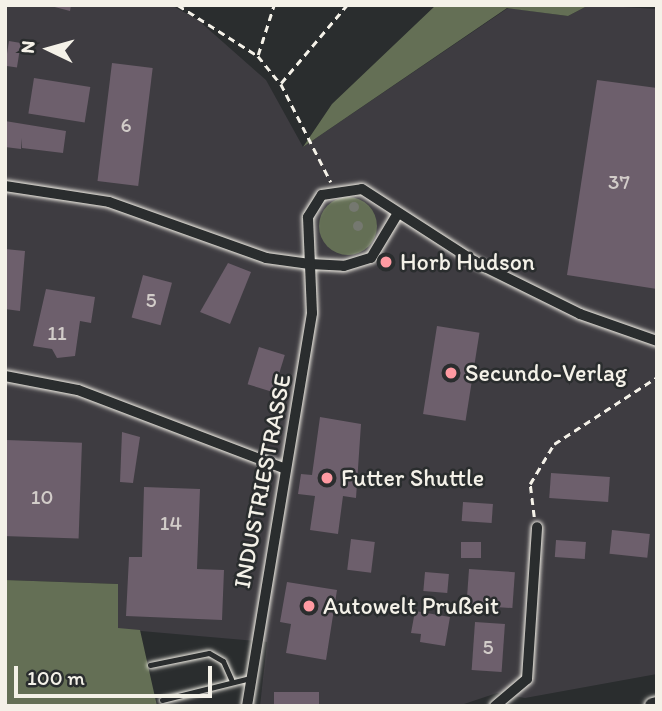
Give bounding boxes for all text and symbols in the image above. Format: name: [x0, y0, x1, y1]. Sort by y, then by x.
north arrow: [14, 14, 84, 84]
text: N: [16, 40, 40, 55]
house number: 6: [120, 112, 132, 138]
house number: 37: [608, 169, 630, 195]
place label: Horb Hudson: [400, 248, 536, 276]
marker: Horb Hudson: [378, 254, 394, 270]
house number: 5: [145, 287, 157, 313]
house number: 11: [47, 320, 67, 346]
place label: Secundo-Verlag: [465, 359, 627, 387]
marker: Secundo-Verlag: [443, 365, 459, 381]
street label: INDUSTRIESTRASSE: [227, 371, 297, 591]
place label: Futter Shuttle: [341, 464, 485, 492]
marker: Futter Shuttle: [319, 470, 335, 486]
house number: 10: [31, 484, 53, 510]
house number: 14: [160, 510, 182, 536]
place label: Autowelt Prußeit: [323, 592, 499, 620]
marker: Autowelt Prußeit: [301, 598, 317, 614]
house number: 5: [482, 634, 494, 660]
scale bar: [18, 652, 215, 696]
text: 100 m: [27, 665, 85, 690]

